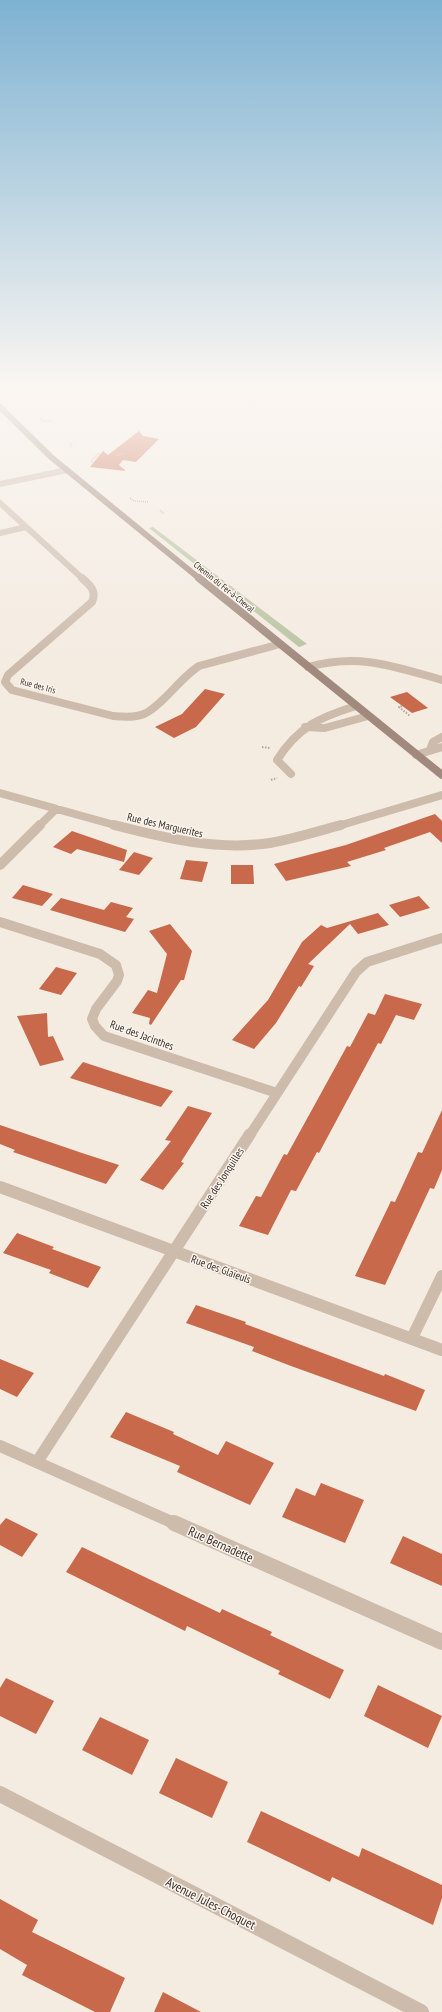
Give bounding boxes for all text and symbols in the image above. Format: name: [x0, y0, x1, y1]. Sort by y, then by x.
street label: Chemin du Fer-à-Cheval: [192, 559, 258, 615]
street label: Rue des Iris: [19, 676, 57, 695]
street label: Rue des Marguerites: [126, 809, 205, 841]
street label: Rue des Jacinthes: [108, 1017, 176, 1053]
street label: Rue des Jonquilles: [197, 1145, 247, 1211]
street label: Rue des Glaïeuls: [189, 1252, 253, 1286]
street label: Rue Bernadette: [186, 1523, 256, 1566]
street label: Avenue Jules-Choquet: [163, 1874, 259, 1934]

